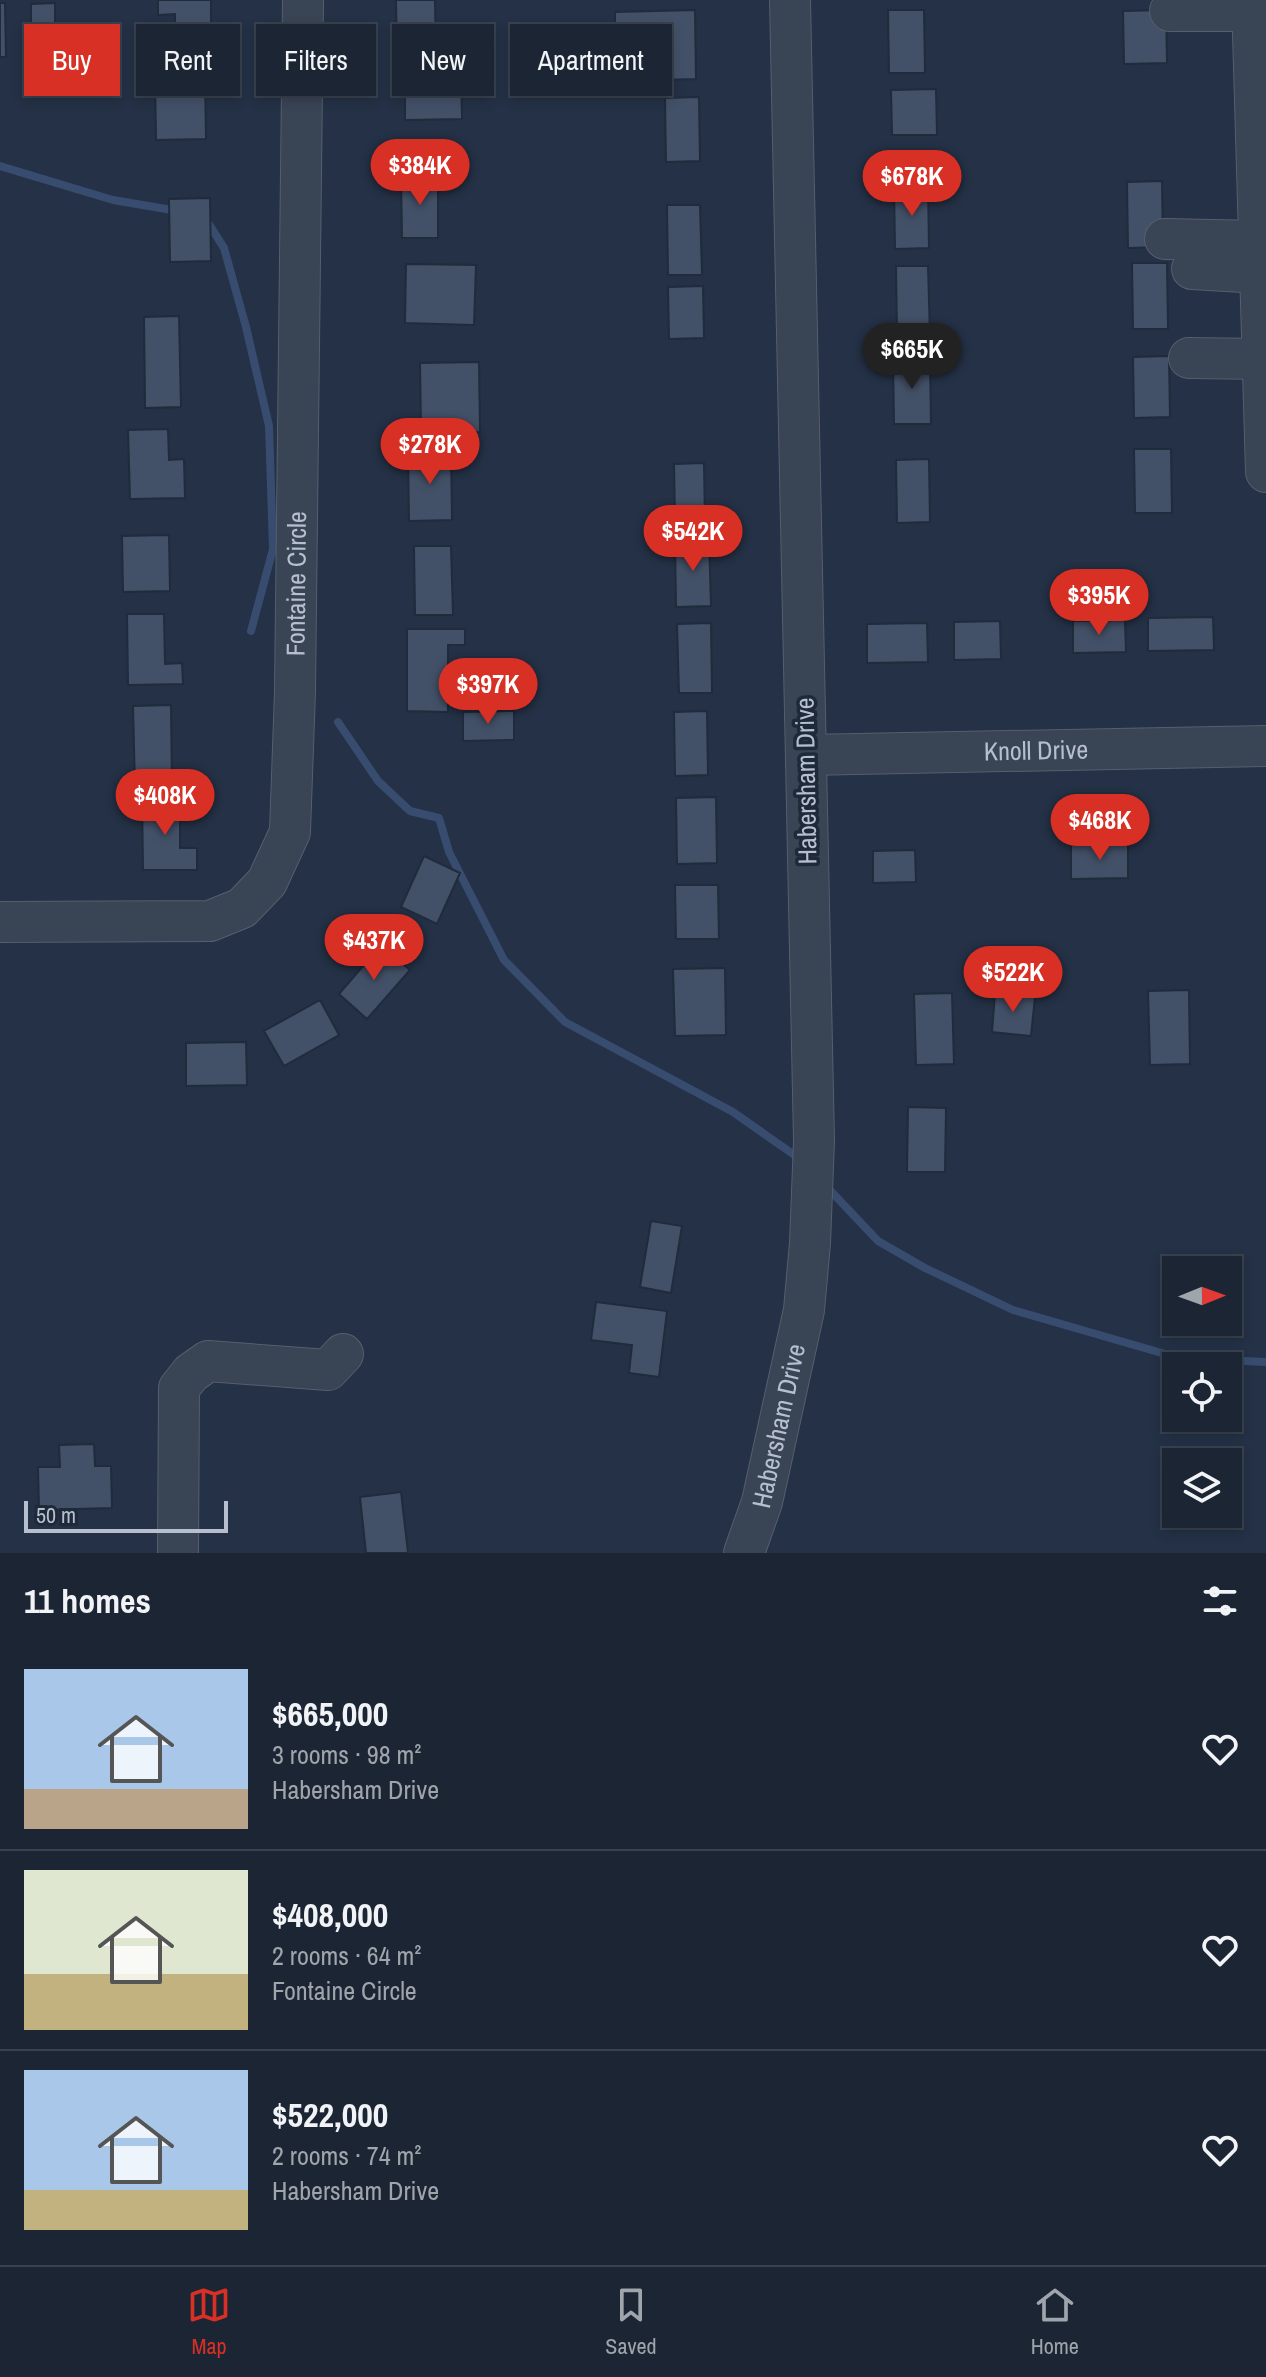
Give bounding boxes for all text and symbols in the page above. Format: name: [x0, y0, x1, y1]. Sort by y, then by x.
chip: Buy: [24, 24, 120, 96]
chip: Rent: [136, 24, 240, 96]
chip: Filters: [256, 24, 376, 96]
chip: New: [392, 24, 494, 96]
chip: Apartment: [510, 24, 672, 96]
pin: $384K: [364, 139, 476, 207]
text: $384K: [389, 147, 451, 182]
pin: $678K: [856, 150, 968, 218]
text: $678K: [881, 158, 943, 193]
pin: $665K: [856, 323, 968, 391]
text: $665K: [881, 331, 943, 366]
pin: $278K: [374, 418, 486, 486]
text: $278K: [399, 426, 461, 461]
pin: $542K: [637, 505, 749, 573]
street label: Fontaine Circle: [277, 511, 314, 656]
text: $542K: [662, 513, 724, 548]
pin: $395K: [1043, 569, 1155, 637]
text: $395K: [1068, 577, 1130, 612]
pin: $397K: [432, 658, 544, 726]
text: $397K: [457, 666, 519, 701]
street label: Habersham Drive: [787, 697, 824, 865]
street label: Knoll Drive: [983, 731, 1088, 769]
pin: $408K: [109, 769, 221, 837]
text: $408K: [134, 777, 196, 812]
pin: $468K: [1044, 794, 1156, 862]
text: $468K: [1069, 802, 1131, 837]
pin: $437K: [318, 914, 430, 982]
text: $437K: [343, 922, 405, 957]
pin: $522K: [957, 946, 1069, 1014]
text: $522K: [982, 954, 1044, 989]
north arrow: [1162, 1256, 1242, 1336]
map controls: [1162, 1256, 1242, 1528]
street label: Habersham Drive: [743, 1340, 813, 1511]
button: locate: [1162, 1352, 1242, 1432]
button: layers: [1162, 1448, 1242, 1528]
scale bar: [24, 1497, 228, 1533]
text: 50 m: [36, 1500, 76, 1530]
text: 11 homes: [24, 1578, 151, 1624]
icon: filters: [1198, 1579, 1242, 1623]
text: $665,000: [272, 1691, 388, 1737]
icon: home: [88, 1701, 184, 1797]
icon: heart: [1198, 1727, 1242, 1771]
text: 3 rooms · 98 m²: [272, 1737, 421, 1772]
text: Habersham Drive: [272, 1772, 439, 1807]
text: $408,000: [272, 1892, 388, 1938]
icon: home: [88, 1902, 184, 1998]
icon: heart: [1198, 1928, 1242, 1972]
text: 2 rooms · 64 m²: [272, 1938, 421, 1973]
text: Fontaine Circle: [272, 1973, 417, 2008]
text: $522,000: [272, 2092, 388, 2138]
icon: home: [88, 2102, 184, 2198]
icon: heart: [1198, 2128, 1242, 2172]
text: 2 rooms · 74 m²: [272, 2138, 421, 2173]
text: Habersham Drive: [272, 2173, 439, 2208]
tab: Map: [187, 2283, 231, 2361]
tab: Saved: [605, 2283, 657, 2361]
tab: Home: [1031, 2283, 1079, 2361]

